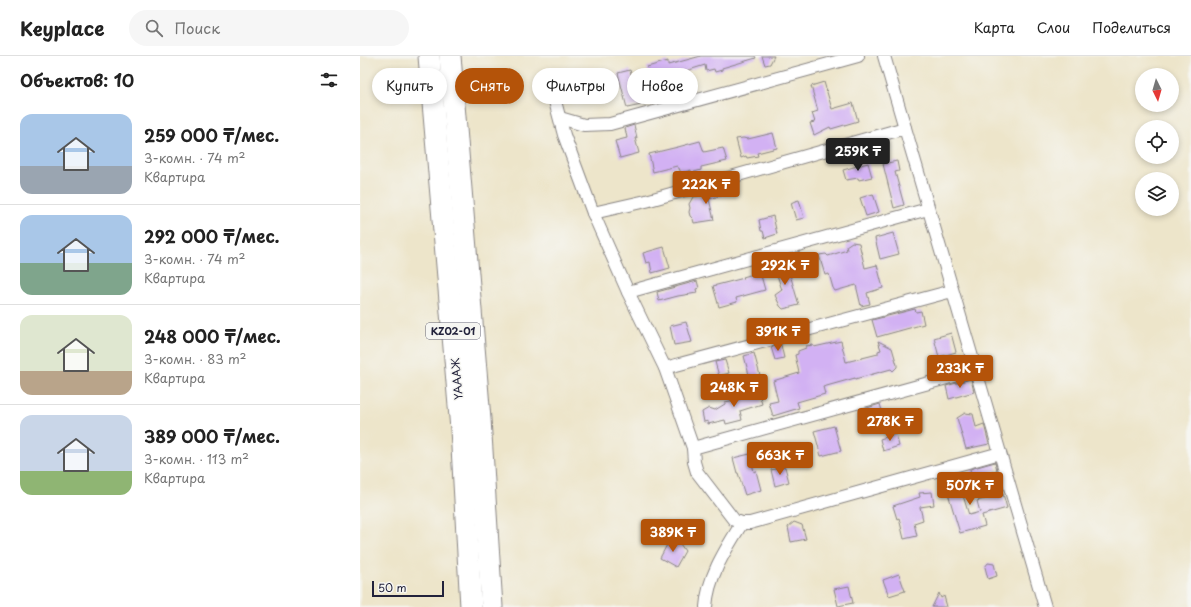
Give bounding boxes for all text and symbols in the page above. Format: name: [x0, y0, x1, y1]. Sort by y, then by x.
search box: [129, 10, 409, 46]
text: Keyplace: [20, 14, 105, 42]
text: Поиск: [175, 16, 220, 39]
icon: search: [143, 17, 165, 39]
text: Карта: [974, 17, 1015, 38]
text: Слои: [1037, 17, 1070, 38]
text: Поделиться: [1092, 17, 1171, 38]
text: Объектов: 10: [20, 67, 134, 93]
chip: Купить: [372, 68, 447, 104]
chip: Снять: [455, 68, 524, 104]
chip: Фильтры: [532, 68, 619, 104]
chip: Новое: [627, 68, 698, 104]
north arrow: [1135, 68, 1179, 112]
map controls: [1135, 68, 1179, 216]
icon: filters: [318, 69, 340, 91]
button: locate: [1135, 120, 1179, 164]
text: 259 000 ₸/мес.: [144, 122, 279, 148]
icon: home: [52, 130, 100, 178]
pin: 259K ₸: [825, 138, 891, 172]
text: 259K ₸: [835, 141, 881, 160]
text: 3-комн. · 74 m²: [144, 148, 245, 167]
text: Квартира: [144, 167, 205, 186]
pin: 222K ₸: [673, 171, 739, 205]
button: layers: [1135, 172, 1179, 216]
text: 222K ₸: [682, 174, 730, 193]
text: 292 000 ₸/мес.: [144, 223, 279, 249]
icon: home: [52, 231, 100, 279]
text: 3-комн. · 74 m²: [144, 249, 245, 268]
pin: 292K ₸: [752, 252, 818, 286]
text: 292K ₸: [761, 255, 809, 274]
text: Квартира: [144, 268, 205, 287]
pin: 391K ₸: [745, 318, 811, 352]
text: 391K ₸: [756, 321, 800, 340]
text: 248 000 ₸/мес.: [144, 323, 281, 349]
road number: KZ02-01: [426, 323, 480, 339]
icon: home: [52, 331, 100, 379]
text: 3-комн. · 83 m²: [144, 349, 246, 368]
pin: 233K ₸: [927, 355, 993, 389]
street label: ҮАААЖ: [446, 357, 467, 401]
text: 233K ₸: [936, 358, 984, 377]
text: Квартира: [144, 368, 205, 387]
pin: 248K ₸: [701, 374, 767, 408]
text: 248K ₸: [710, 377, 758, 396]
pin: 278K ₸: [857, 408, 923, 442]
text: 278K ₸: [866, 411, 914, 430]
text: 389 000 ₸/мес.: [144, 423, 280, 449]
icon: home: [52, 431, 100, 479]
pin: 663K ₸: [747, 442, 813, 476]
text: 663K ₸: [756, 445, 804, 464]
text: 3-комн. · 113 m²: [144, 449, 249, 468]
text: Квартира: [144, 468, 205, 487]
pin: 507K ₸: [937, 472, 1003, 506]
text: 507K ₸: [946, 475, 994, 494]
pin: 389K ₸: [640, 519, 706, 553]
text: 389K ₸: [650, 522, 696, 541]
scale bar: [372, 579, 444, 598]
text: 50 m: [378, 579, 407, 596]

